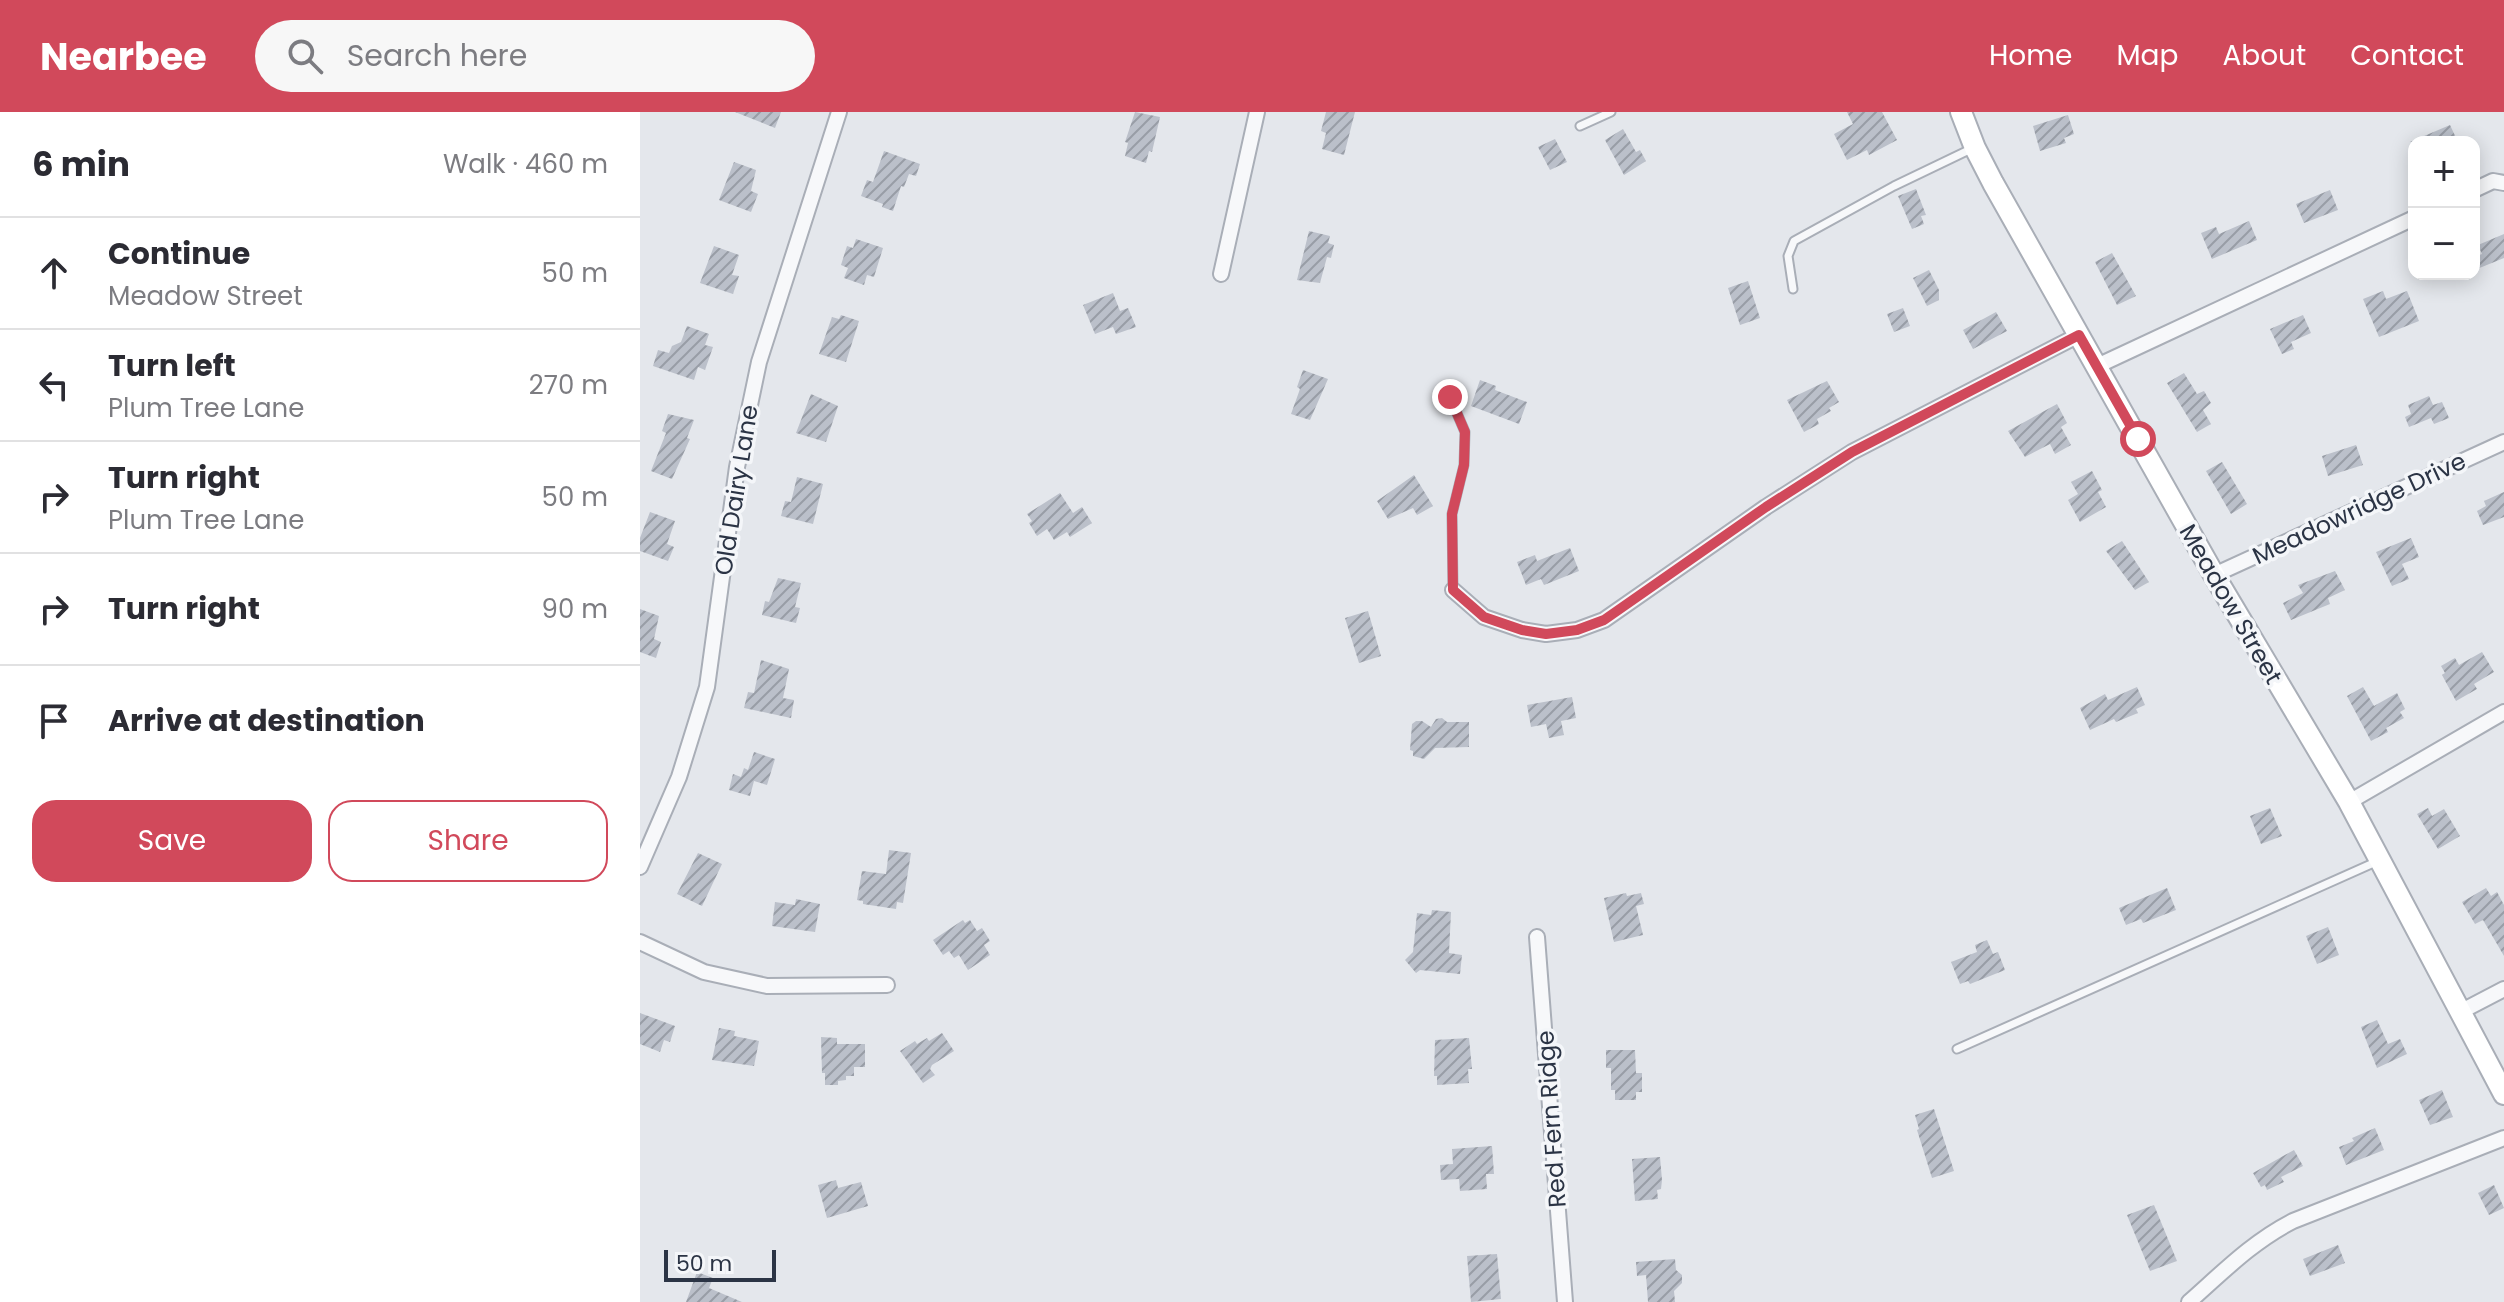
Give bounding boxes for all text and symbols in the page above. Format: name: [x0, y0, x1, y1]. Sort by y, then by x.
search box: [255, 20, 815, 92]
text: Nearbee: [40, 30, 207, 83]
icon: search: [283, 34, 327, 78]
text: Search here: [347, 34, 527, 77]
text: Home: [1989, 36, 2072, 75]
text: Map: [2116, 36, 2178, 75]
text: About: [2222, 36, 2306, 75]
text: Contact: [2350, 36, 2464, 75]
map controls: [2408, 136, 2480, 280]
button: +: [2408, 136, 2480, 208]
text: 6 min: [32, 140, 130, 188]
text: Walk · 460 m: [443, 146, 608, 182]
button: −: [2408, 208, 2480, 280]
text: Continue: [108, 232, 250, 275]
icon: ahead: [32, 251, 76, 295]
text: 50 m: [542, 255, 608, 291]
text: Meadow Street: [108, 278, 303, 314]
text: Turn left: [108, 344, 236, 387]
icon: left: [32, 363, 76, 407]
text: 270 m: [529, 367, 608, 403]
route end: [1432, 379, 1468, 415]
text: Plum Tree Lane: [108, 390, 304, 426]
street label: Old Dairy Lane: [706, 402, 766, 578]
route start: [2120, 421, 2156, 457]
street label: Meadowridge Drive: [2247, 444, 2471, 572]
text: Turn right: [108, 456, 260, 499]
icon: right: [32, 475, 76, 519]
text: 50 m: [542, 479, 608, 515]
text: Plum Tree Lane: [108, 502, 304, 538]
street label: Meadow Street: [2172, 518, 2290, 690]
icon: right: [32, 587, 76, 631]
text: Turn right: [108, 587, 260, 630]
text: 90 m: [542, 591, 608, 627]
icon: arrive: [32, 699, 76, 743]
text: Arrive at destination: [108, 699, 425, 742]
button: Save: [32, 800, 312, 882]
button: Share: [328, 800, 608, 882]
street label: Red Fern Ridge: [1528, 1029, 1574, 1209]
scale bar: [664, 1246, 776, 1282]
text: 50 m: [676, 1248, 732, 1279]

